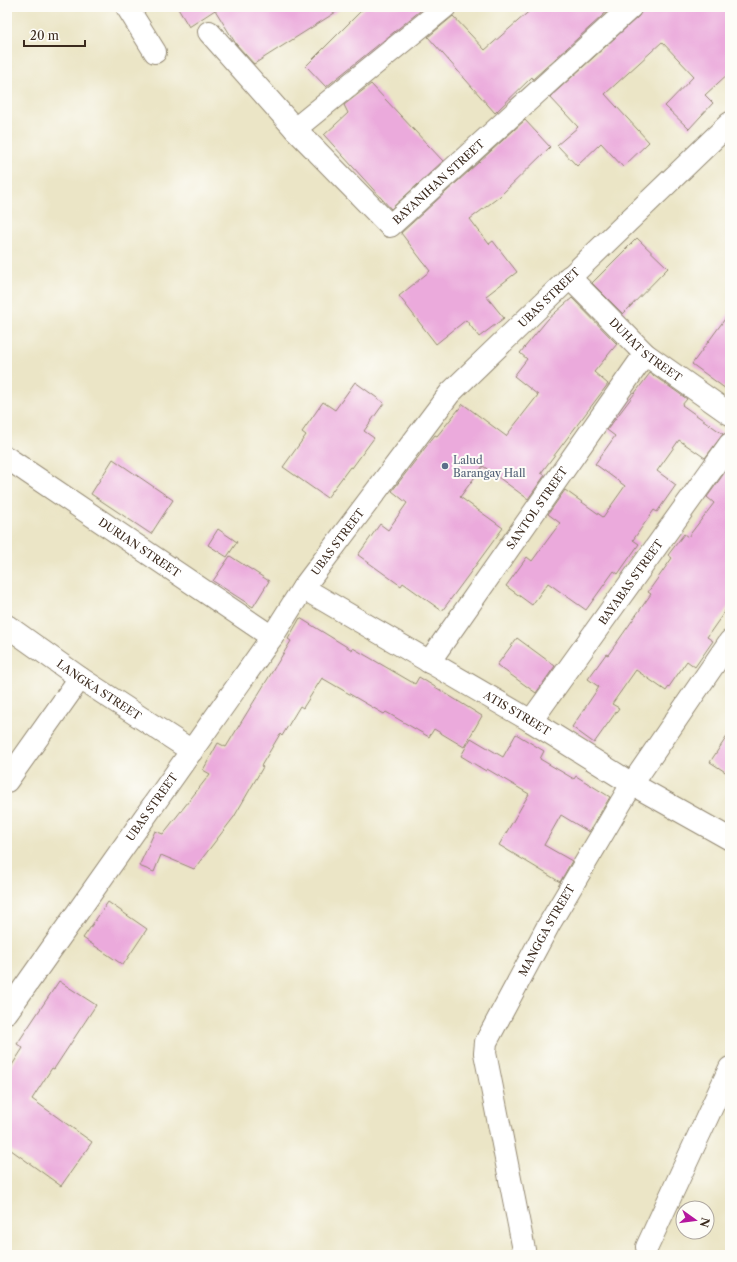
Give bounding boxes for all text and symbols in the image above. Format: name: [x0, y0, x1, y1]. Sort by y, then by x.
scale bar: [24, 22, 85, 48]
text: 20 m: [30, 28, 59, 43]
street label: BAYANIHAN STREET: [390, 136, 488, 227]
street label: UBAS STREET: [515, 264, 583, 330]
street label: DUHAT STREET: [606, 315, 685, 385]
place label: Lalud Barangay Hall: [453, 453, 526, 480]
marker: Lalud Barangay Hall: [440, 461, 450, 471]
street label: SANTOL STREET: [503, 464, 571, 552]
street label: UBAS STREET: [308, 505, 368, 578]
street label: DURIAN STREET: [96, 515, 184, 581]
street label: BAYABAS STREET: [596, 536, 666, 627]
street label: LANGKA STREET: [54, 657, 145, 723]
street label: ATIS STREET: [480, 687, 554, 739]
street label: UBAS STREET: [123, 770, 181, 844]
street label: MANGGA STREET: [515, 881, 578, 979]
north arrow: [675, 1200, 715, 1240]
text: N: [697, 1216, 713, 1229]

